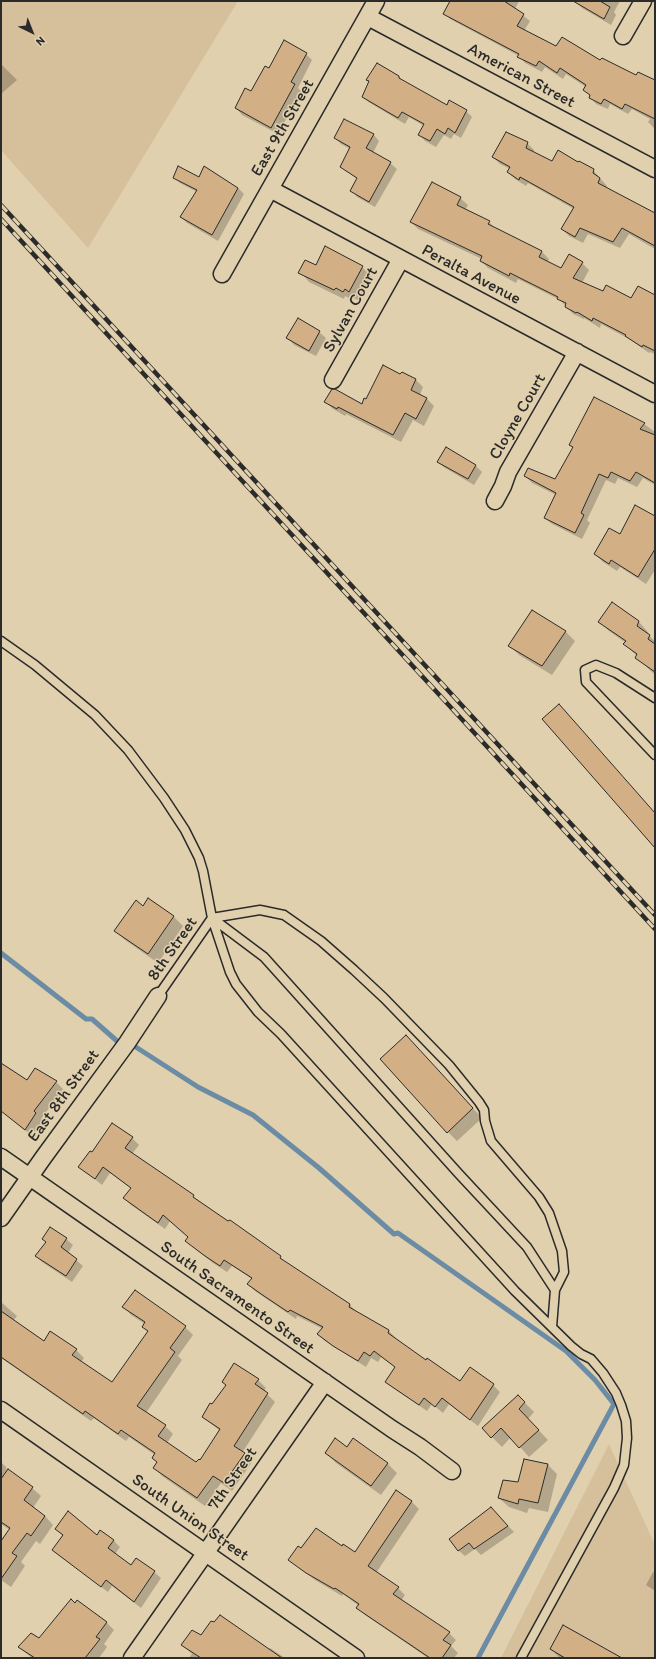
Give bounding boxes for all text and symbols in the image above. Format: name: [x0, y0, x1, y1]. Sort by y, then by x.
north arrow: [12, 12, 52, 52]
text: N: [33, 34, 48, 48]
street label: American Street: [464, 39, 578, 113]
street label: East 9th Street: [247, 76, 319, 180]
street label: Peralta Avenue: [418, 240, 524, 310]
street label: Sylvan Court: [319, 264, 383, 356]
street label: Cloyne Court: [485, 370, 551, 464]
street label: 8th Street: [144, 913, 202, 985]
street label: East 8th Street: [24, 1046, 104, 1146]
street label: South Sacramento Street: [156, 1237, 318, 1359]
street label: 7th Street: [204, 1444, 262, 1514]
street label: South Union Street: [128, 1470, 252, 1566]

